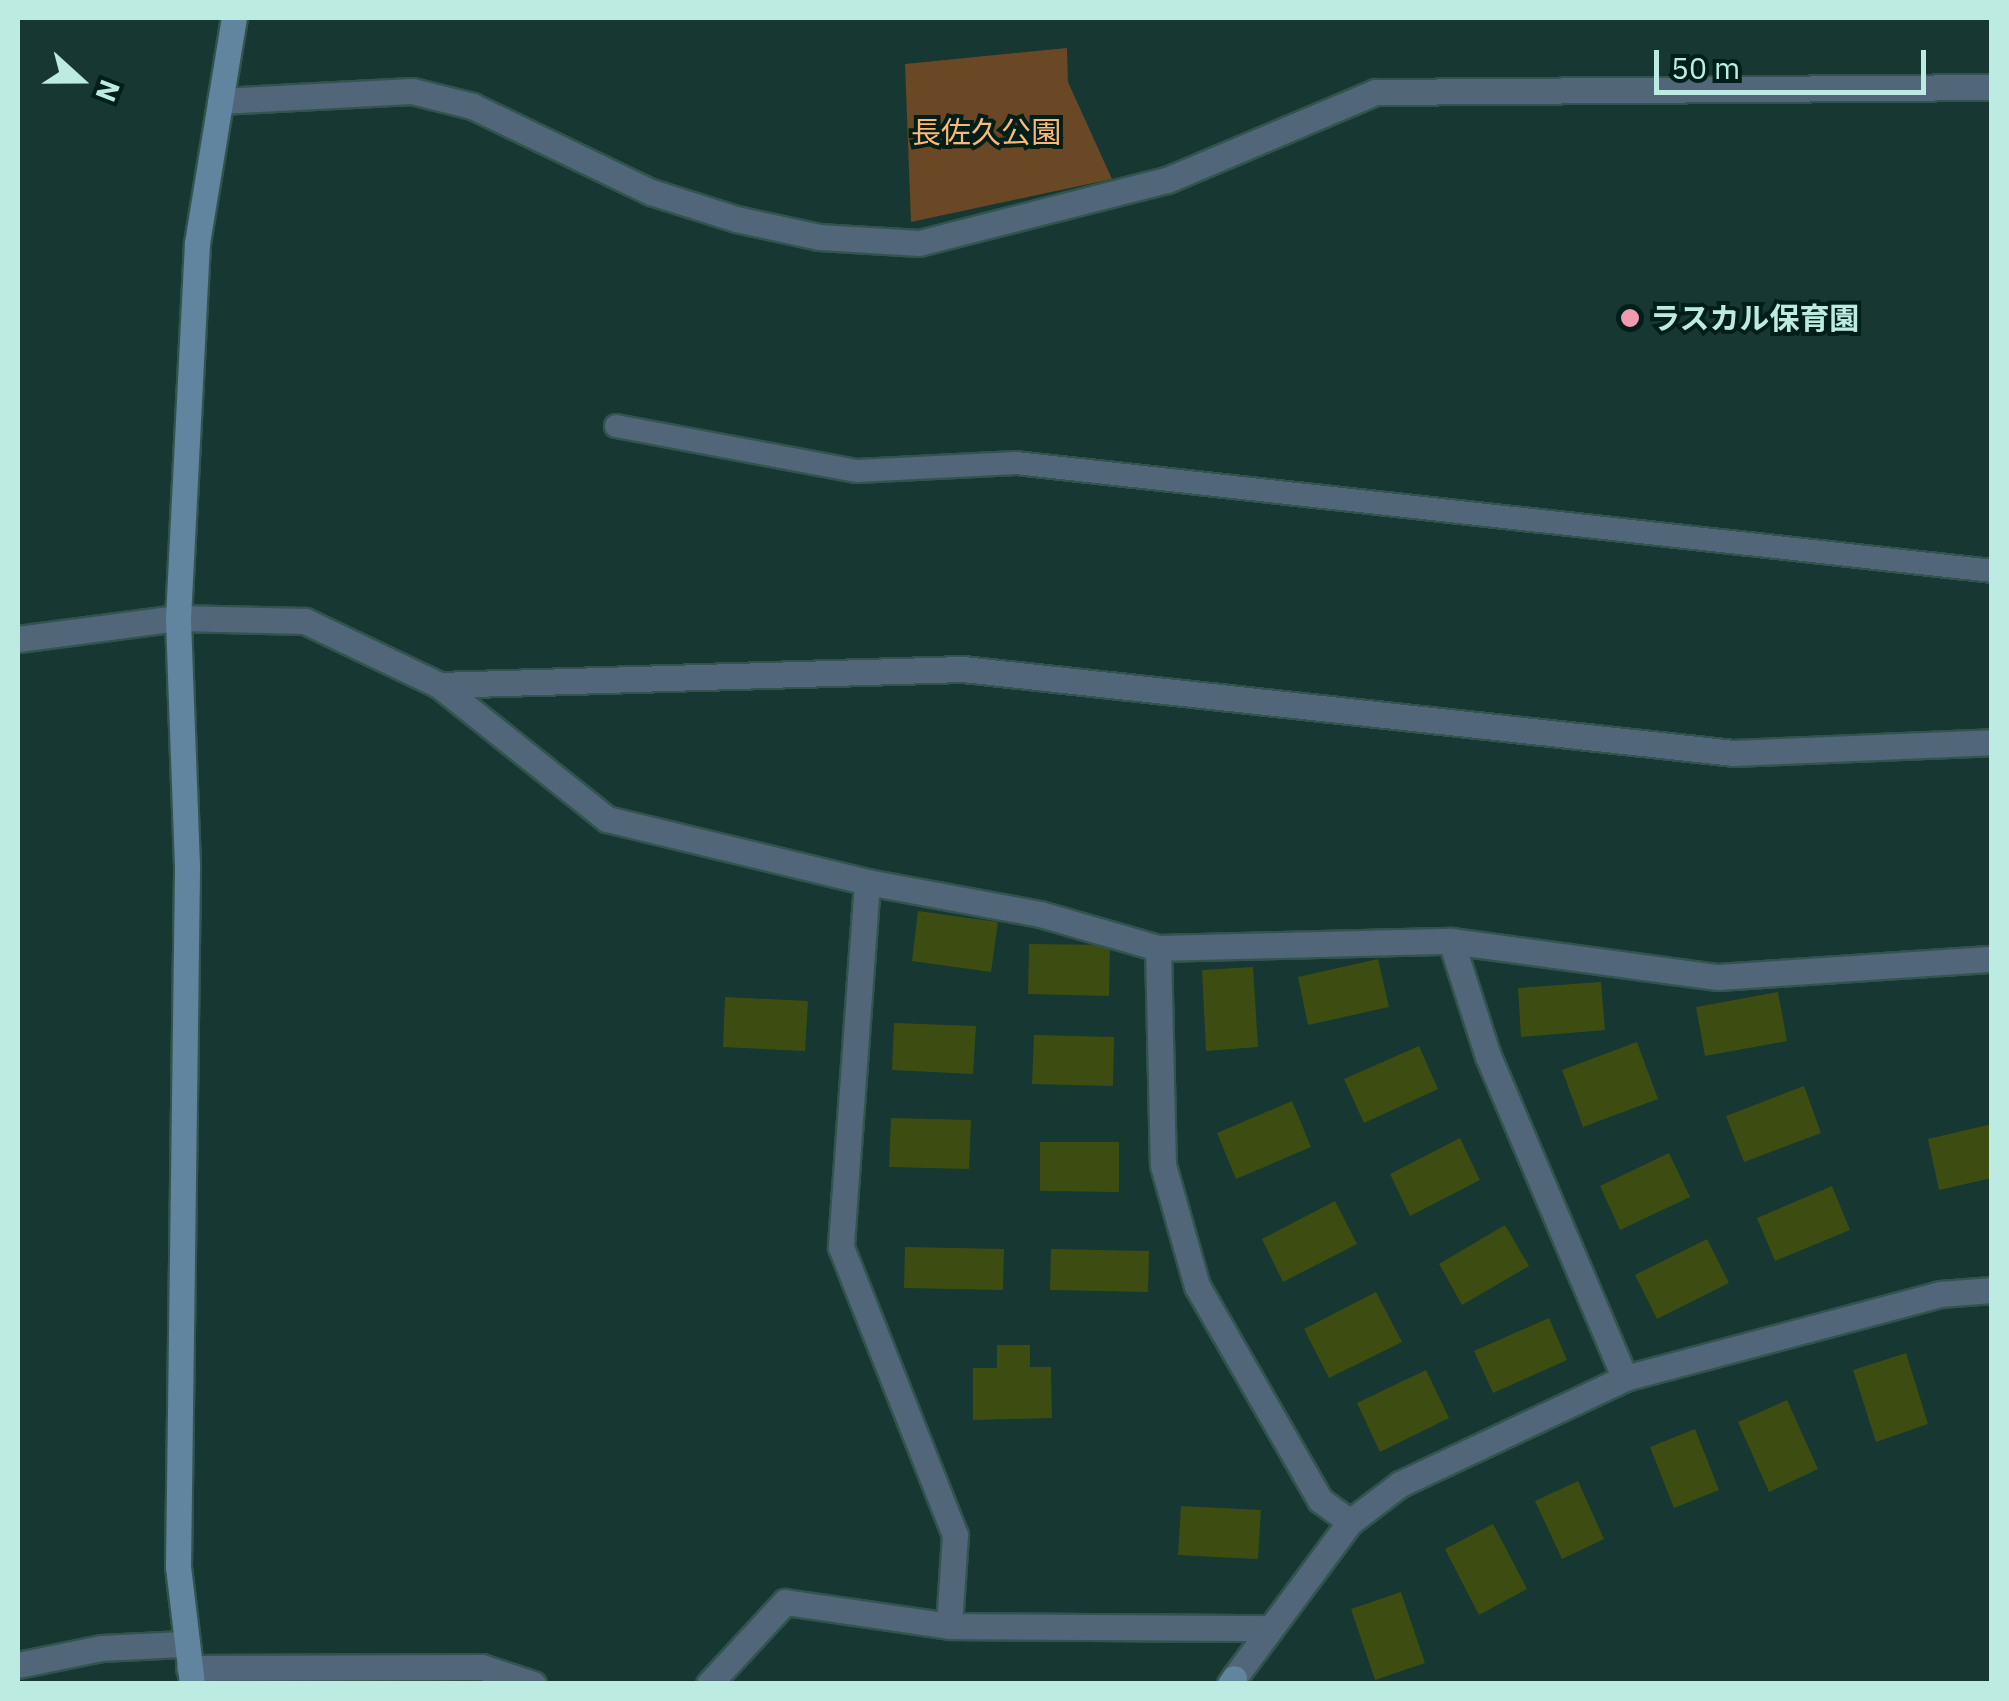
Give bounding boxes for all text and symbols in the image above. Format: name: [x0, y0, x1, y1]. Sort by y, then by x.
north arrow: [30, 30, 130, 130]
scale bar: [1659, 30, 1932, 92]
text: 50 m: [1671, 48, 1740, 87]
text: N: [88, 75, 129, 107]
park label: 長佐久公園: [911, 114, 1061, 150]
place label: ラスカル保育園: [1650, 300, 1860, 336]
marker: ラスカル保育園: [1619, 307, 1641, 329]

